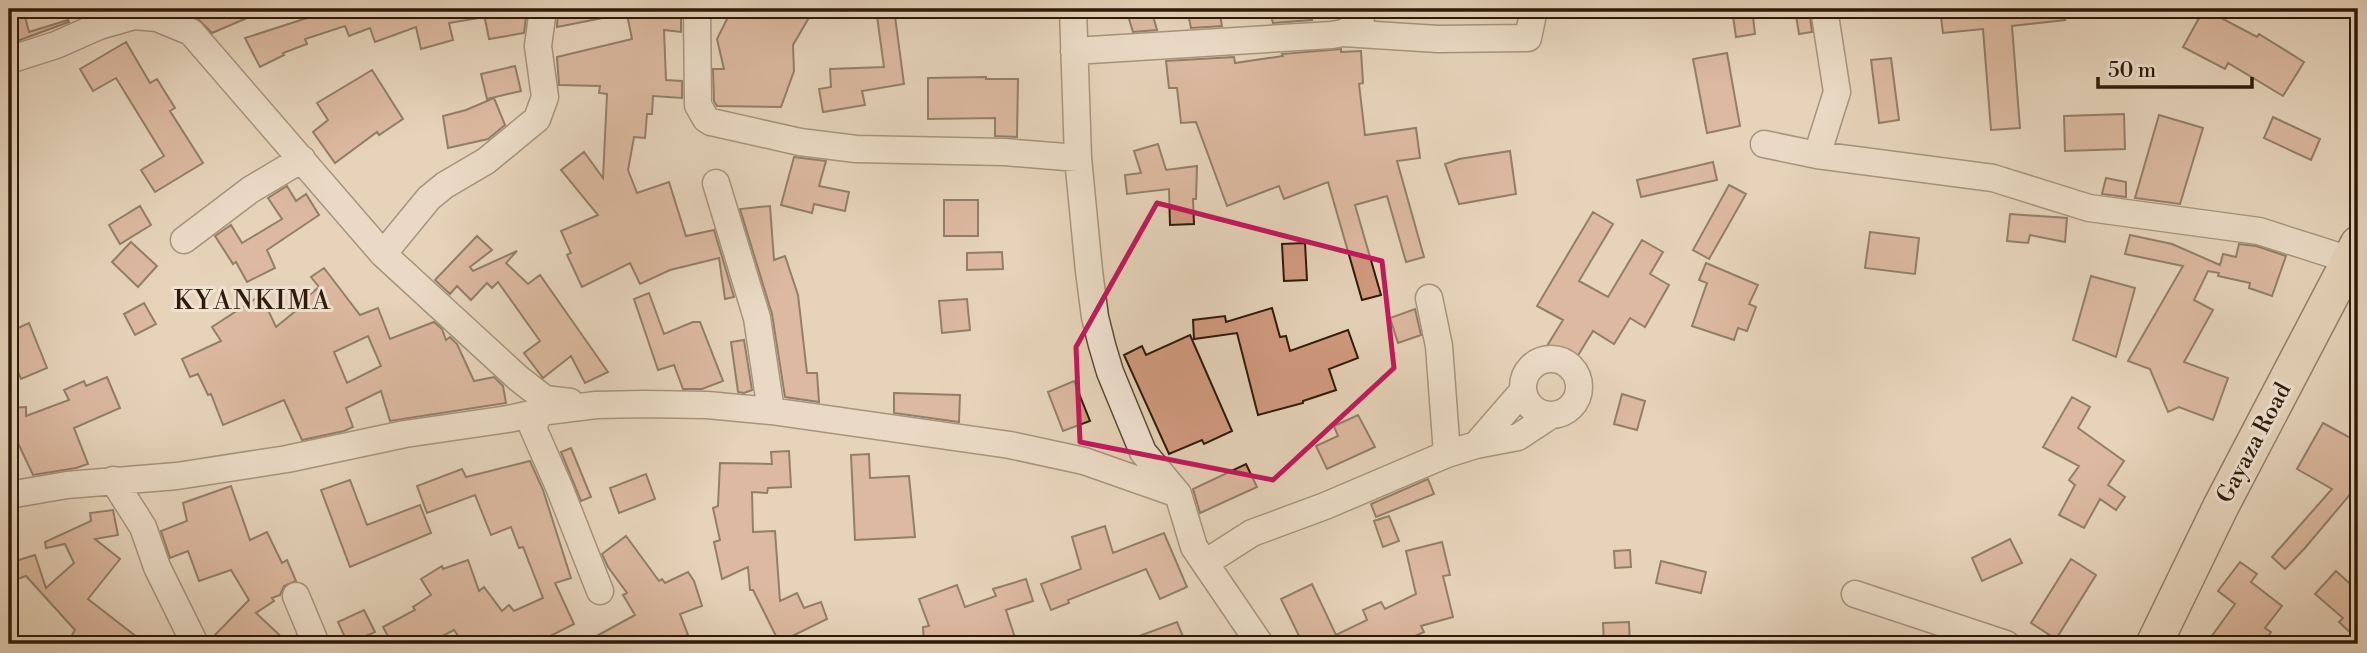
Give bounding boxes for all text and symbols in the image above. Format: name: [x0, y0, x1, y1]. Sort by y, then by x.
scale bar: [2098, 46, 2252, 90]
text: 50 m: [2108, 58, 2156, 84]
district label: KYANKIMA: [174, 285, 332, 317]
street label: Gayaza Road: [2211, 378, 2297, 508]

